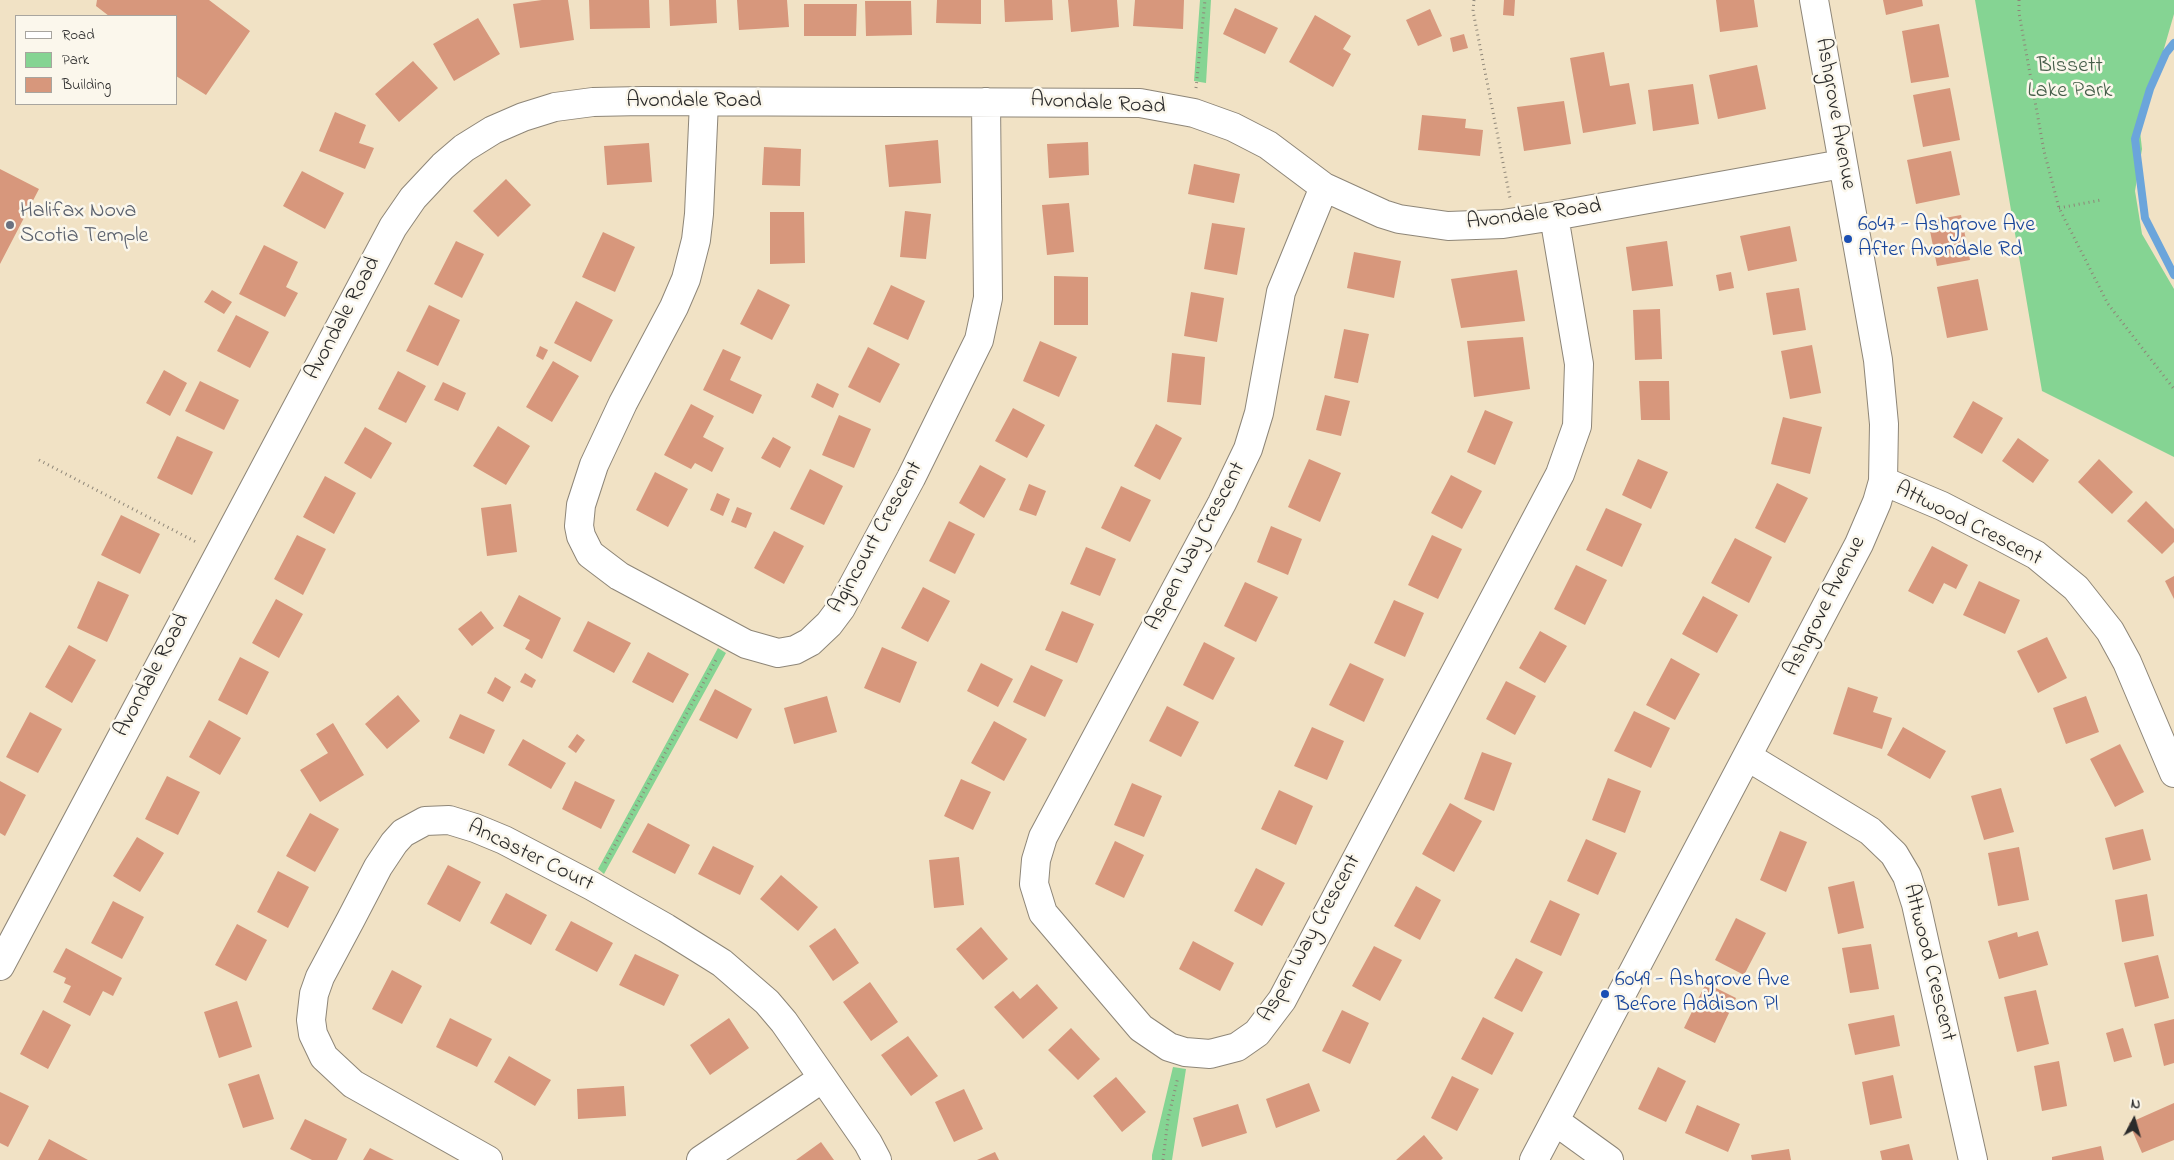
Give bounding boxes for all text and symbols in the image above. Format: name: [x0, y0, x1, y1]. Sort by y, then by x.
legend: [15, 15, 178, 105]
text: Road: [62, 24, 95, 46]
street label: Ashgrove Avenue: [1808, 36, 1860, 192]
text: Park: [62, 49, 89, 71]
park label: Bissett Lake Park: [2028, 54, 2112, 106]
text: Building: [62, 74, 111, 96]
street label: Avondale Road: [1030, 88, 1166, 122]
street label: Avondale Road: [626, 89, 762, 115]
street label: Avondale Road: [1465, 195, 1603, 237]
place label: Halifax Nova Scotia Temple: [20, 199, 148, 250]
place label: 6047 - Ashgrove Ave After Avondale Rd: [1858, 213, 2035, 264]
marker: Halifax Nova Scotia Temple: [4, 219, 16, 231]
marker: 6047 - Ashgrove Ave After Avondale Rd: [1842, 233, 1854, 245]
street label: Avondale Road: [301, 253, 387, 385]
street label: Agincourt Crescent: [824, 457, 930, 619]
street label: Aspen Way Crescent: [1141, 458, 1253, 636]
street label: Attwood Crescent: [1890, 477, 2046, 573]
street label: Ashgrove Avenue: [1779, 533, 1873, 681]
street label: Avondale Road: [110, 610, 196, 742]
street label: Ancaster Court: [463, 815, 597, 899]
street label: Aspen Way Crescent: [1254, 851, 1368, 1027]
street label: Attwood Crescent: [1896, 882, 1960, 1044]
place label: 6049 - Ashgrove Ave Before Addison Pl: [1615, 968, 1790, 1019]
marker: 6049 - Ashgrove Ave Before Addison Pl: [1599, 988, 1611, 1000]
text: N: [2130, 1094, 2141, 1116]
north arrow: [2109, 1095, 2159, 1145]

